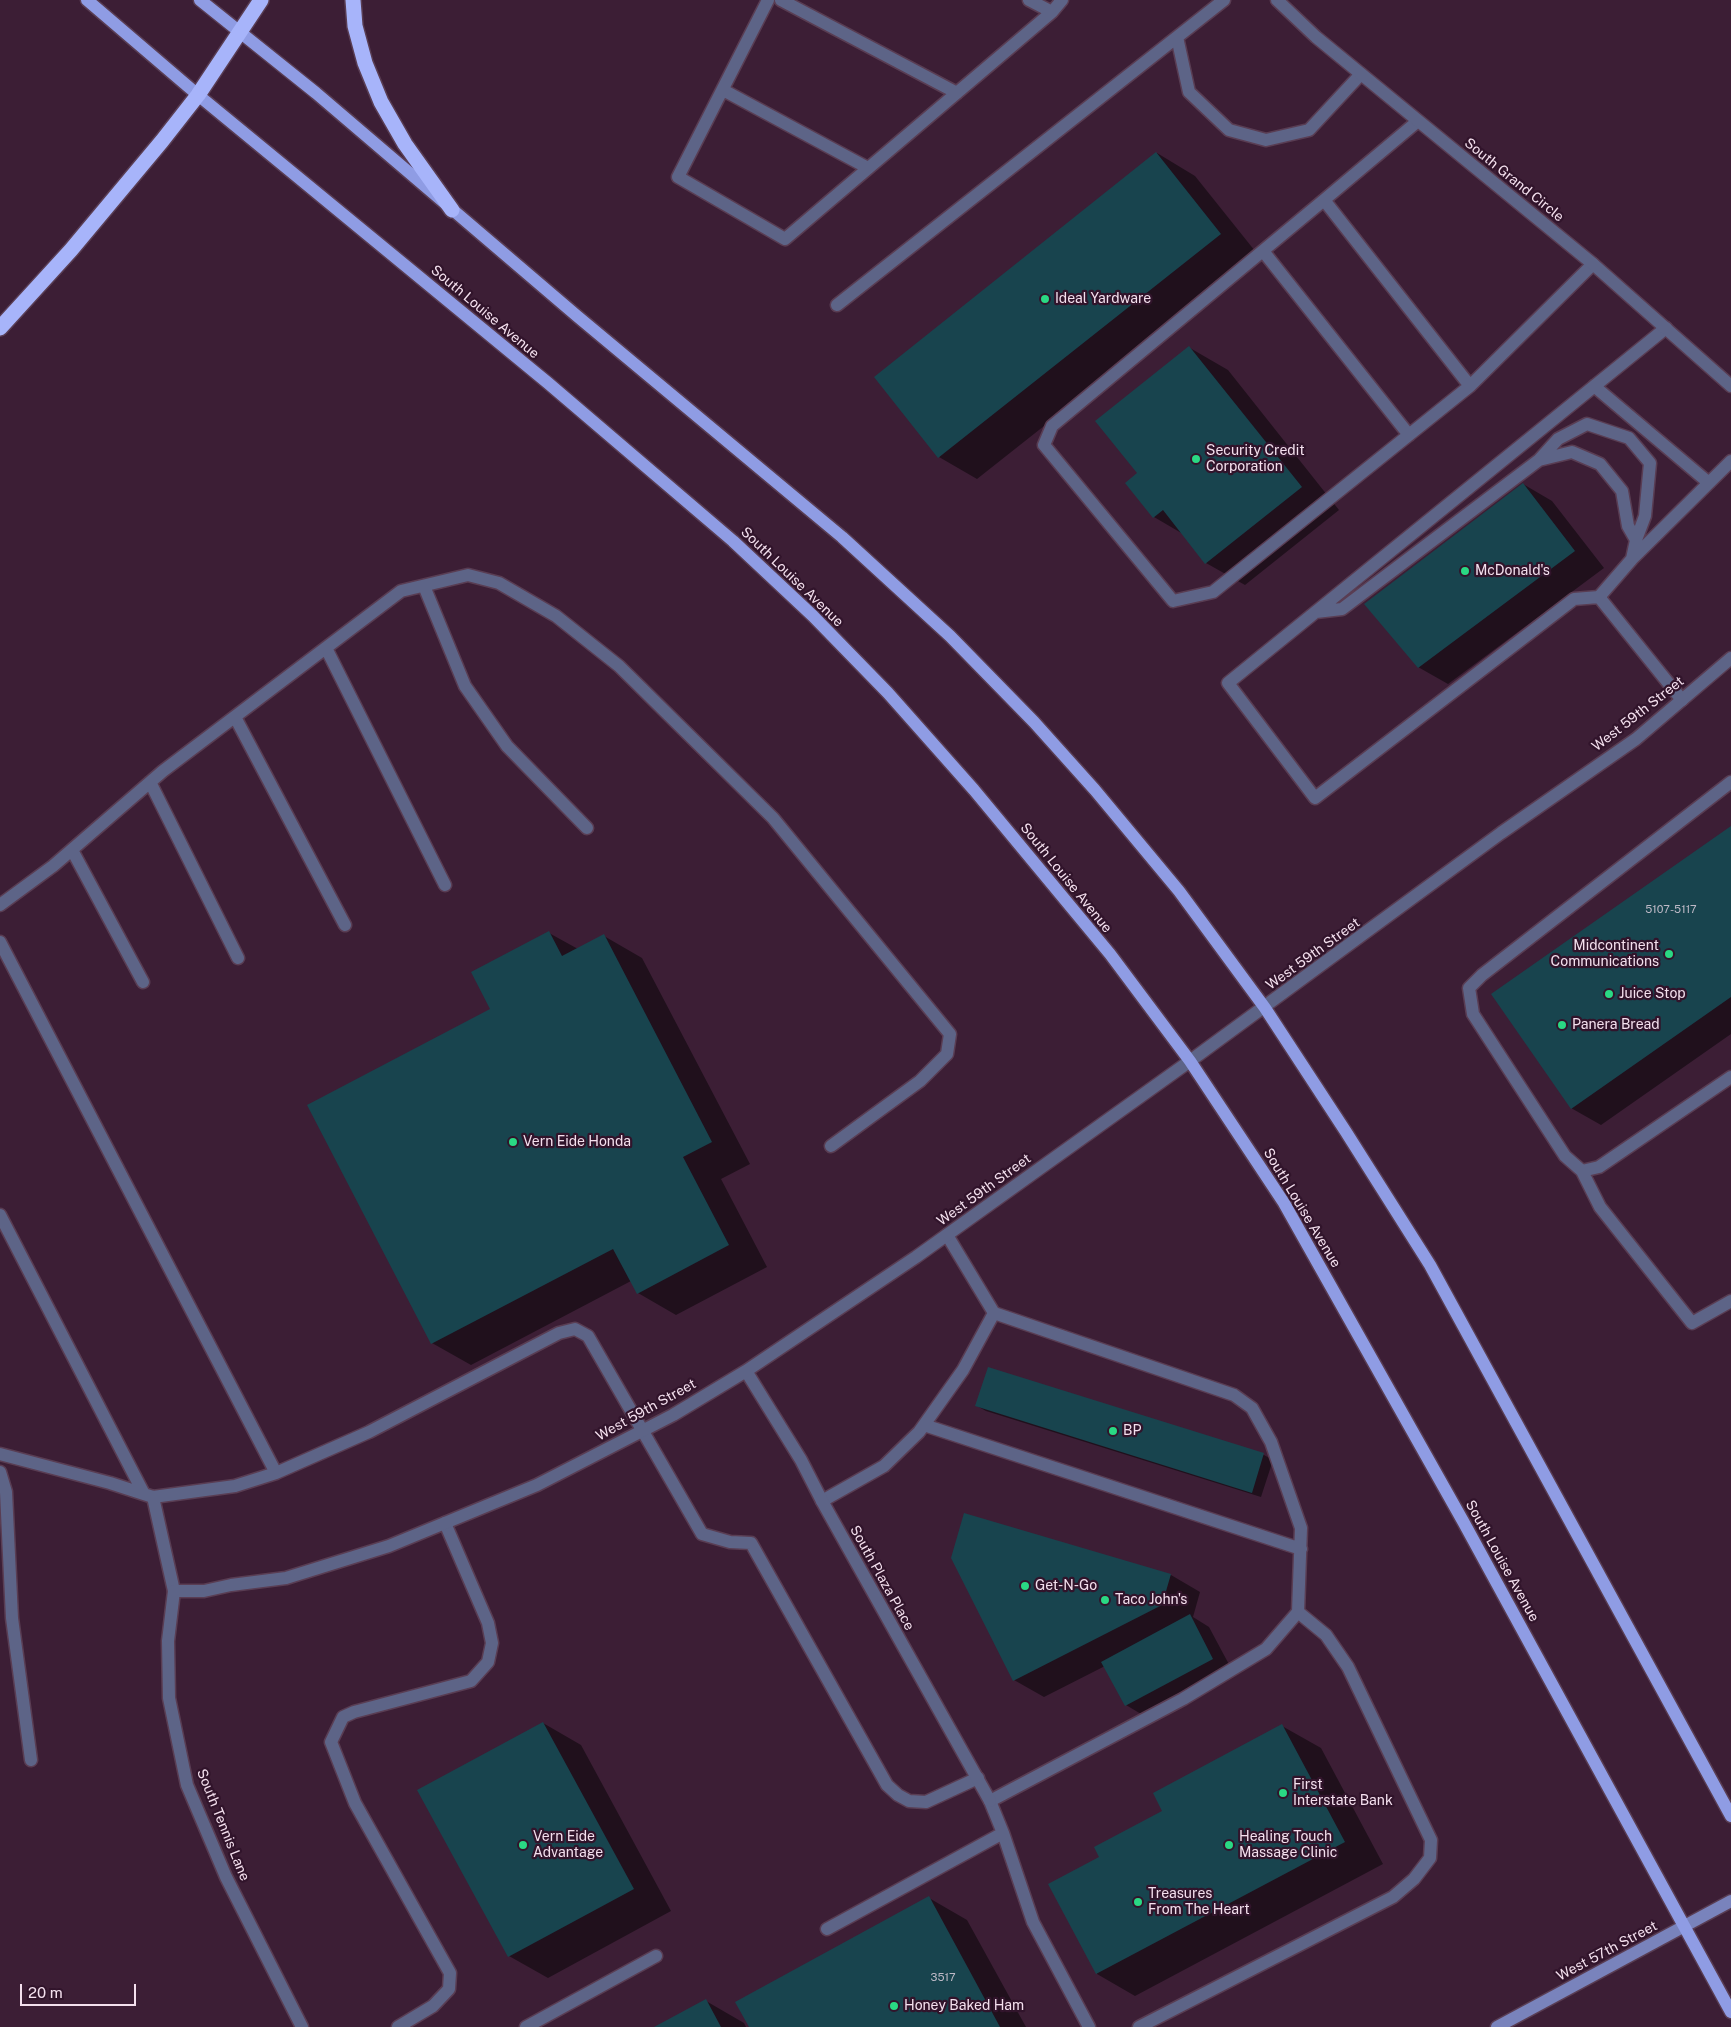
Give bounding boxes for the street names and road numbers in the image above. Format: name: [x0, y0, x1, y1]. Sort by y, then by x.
street label: South Grand Circle: [1461, 135, 1567, 225]
street label: South Louise Avenue: [427, 262, 543, 362]
street label: South Louise Avenue: [737, 524, 847, 630]
street label: West 59th Street: [1589, 673, 1687, 755]
street label: South Louise Avenue: [1017, 820, 1115, 936]
street label: West 59th Street: [1263, 914, 1363, 994]
street label: South Louise Avenue: [1260, 1145, 1344, 1271]
street label: West 59th Street: [934, 1150, 1034, 1230]
street label: West 59th Street: [593, 1376, 699, 1444]
street label: South Louise Avenue: [1462, 1497, 1542, 1625]
street label: South Plaza Place: [846, 1523, 918, 1633]
street label: South Tennis Lane: [193, 1767, 253, 1883]
street label: West 57th Street: [1554, 1917, 1660, 1985]

